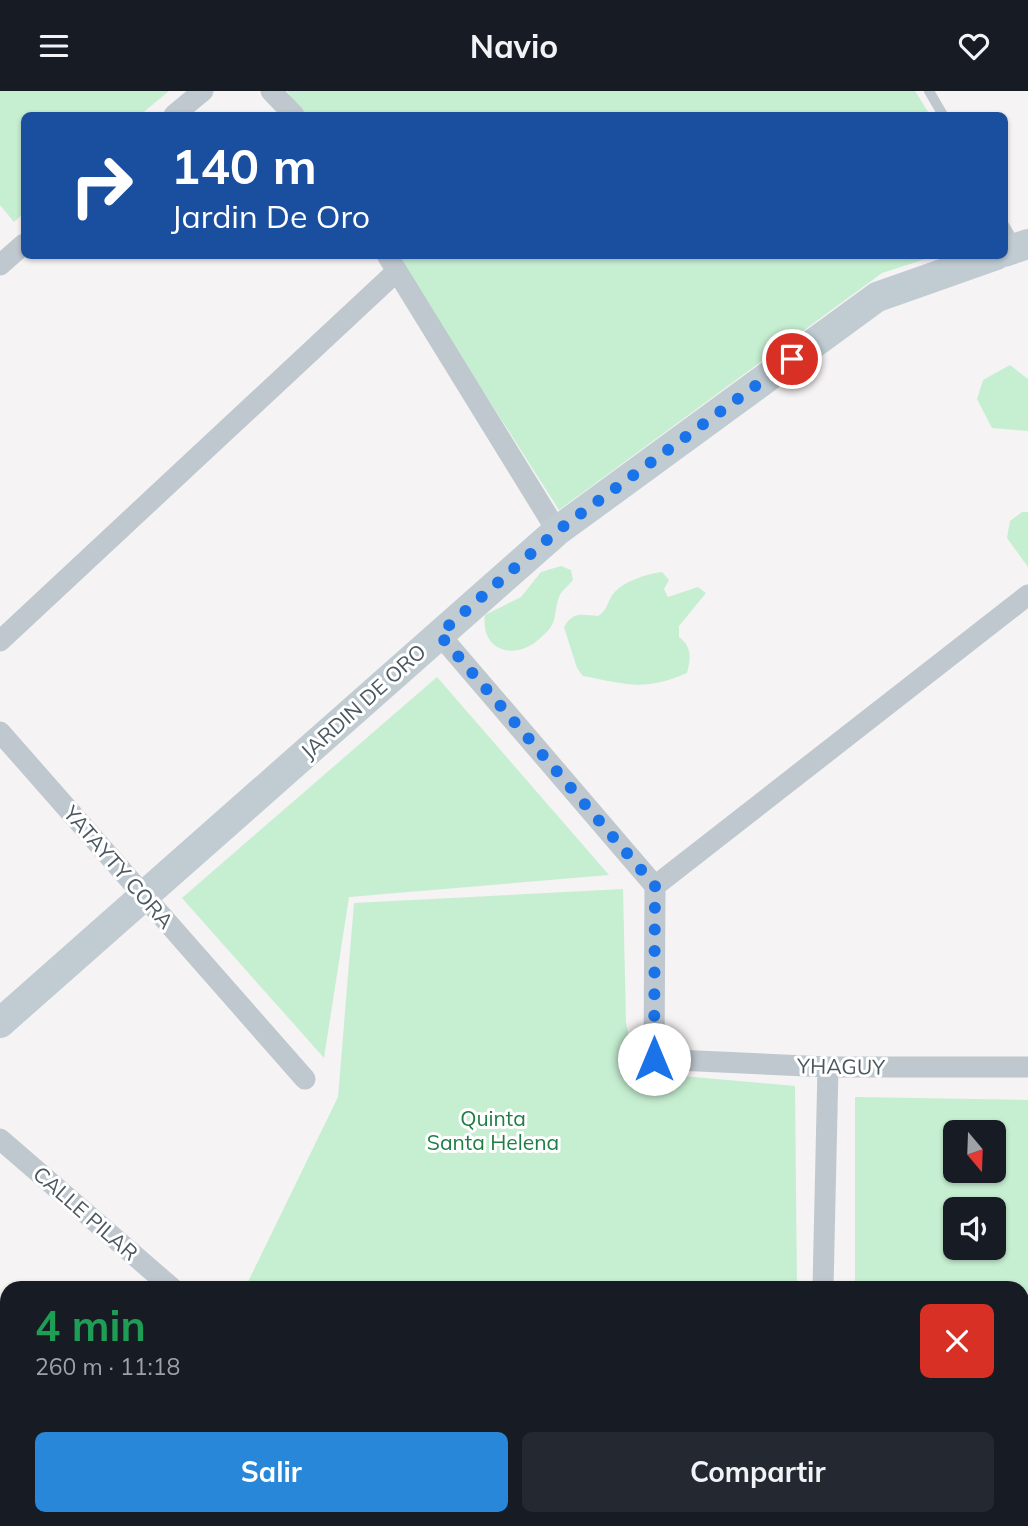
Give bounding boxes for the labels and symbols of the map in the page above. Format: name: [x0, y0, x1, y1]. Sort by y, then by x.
pin: [762, 329, 822, 389]
street label: JARDIN DE ORO: [295, 638, 431, 764]
street label: YATAYTY CORA: [58, 799, 180, 934]
position arrow: [617, 1022, 691, 1096]
street label: YHAGUY: [796, 1052, 885, 1080]
park label: Quinta Santa Helena: [427, 1105, 559, 1155]
north arrow: [943, 1120, 1006, 1183]
street label: CALLE PILAR: [28, 1160, 144, 1266]

